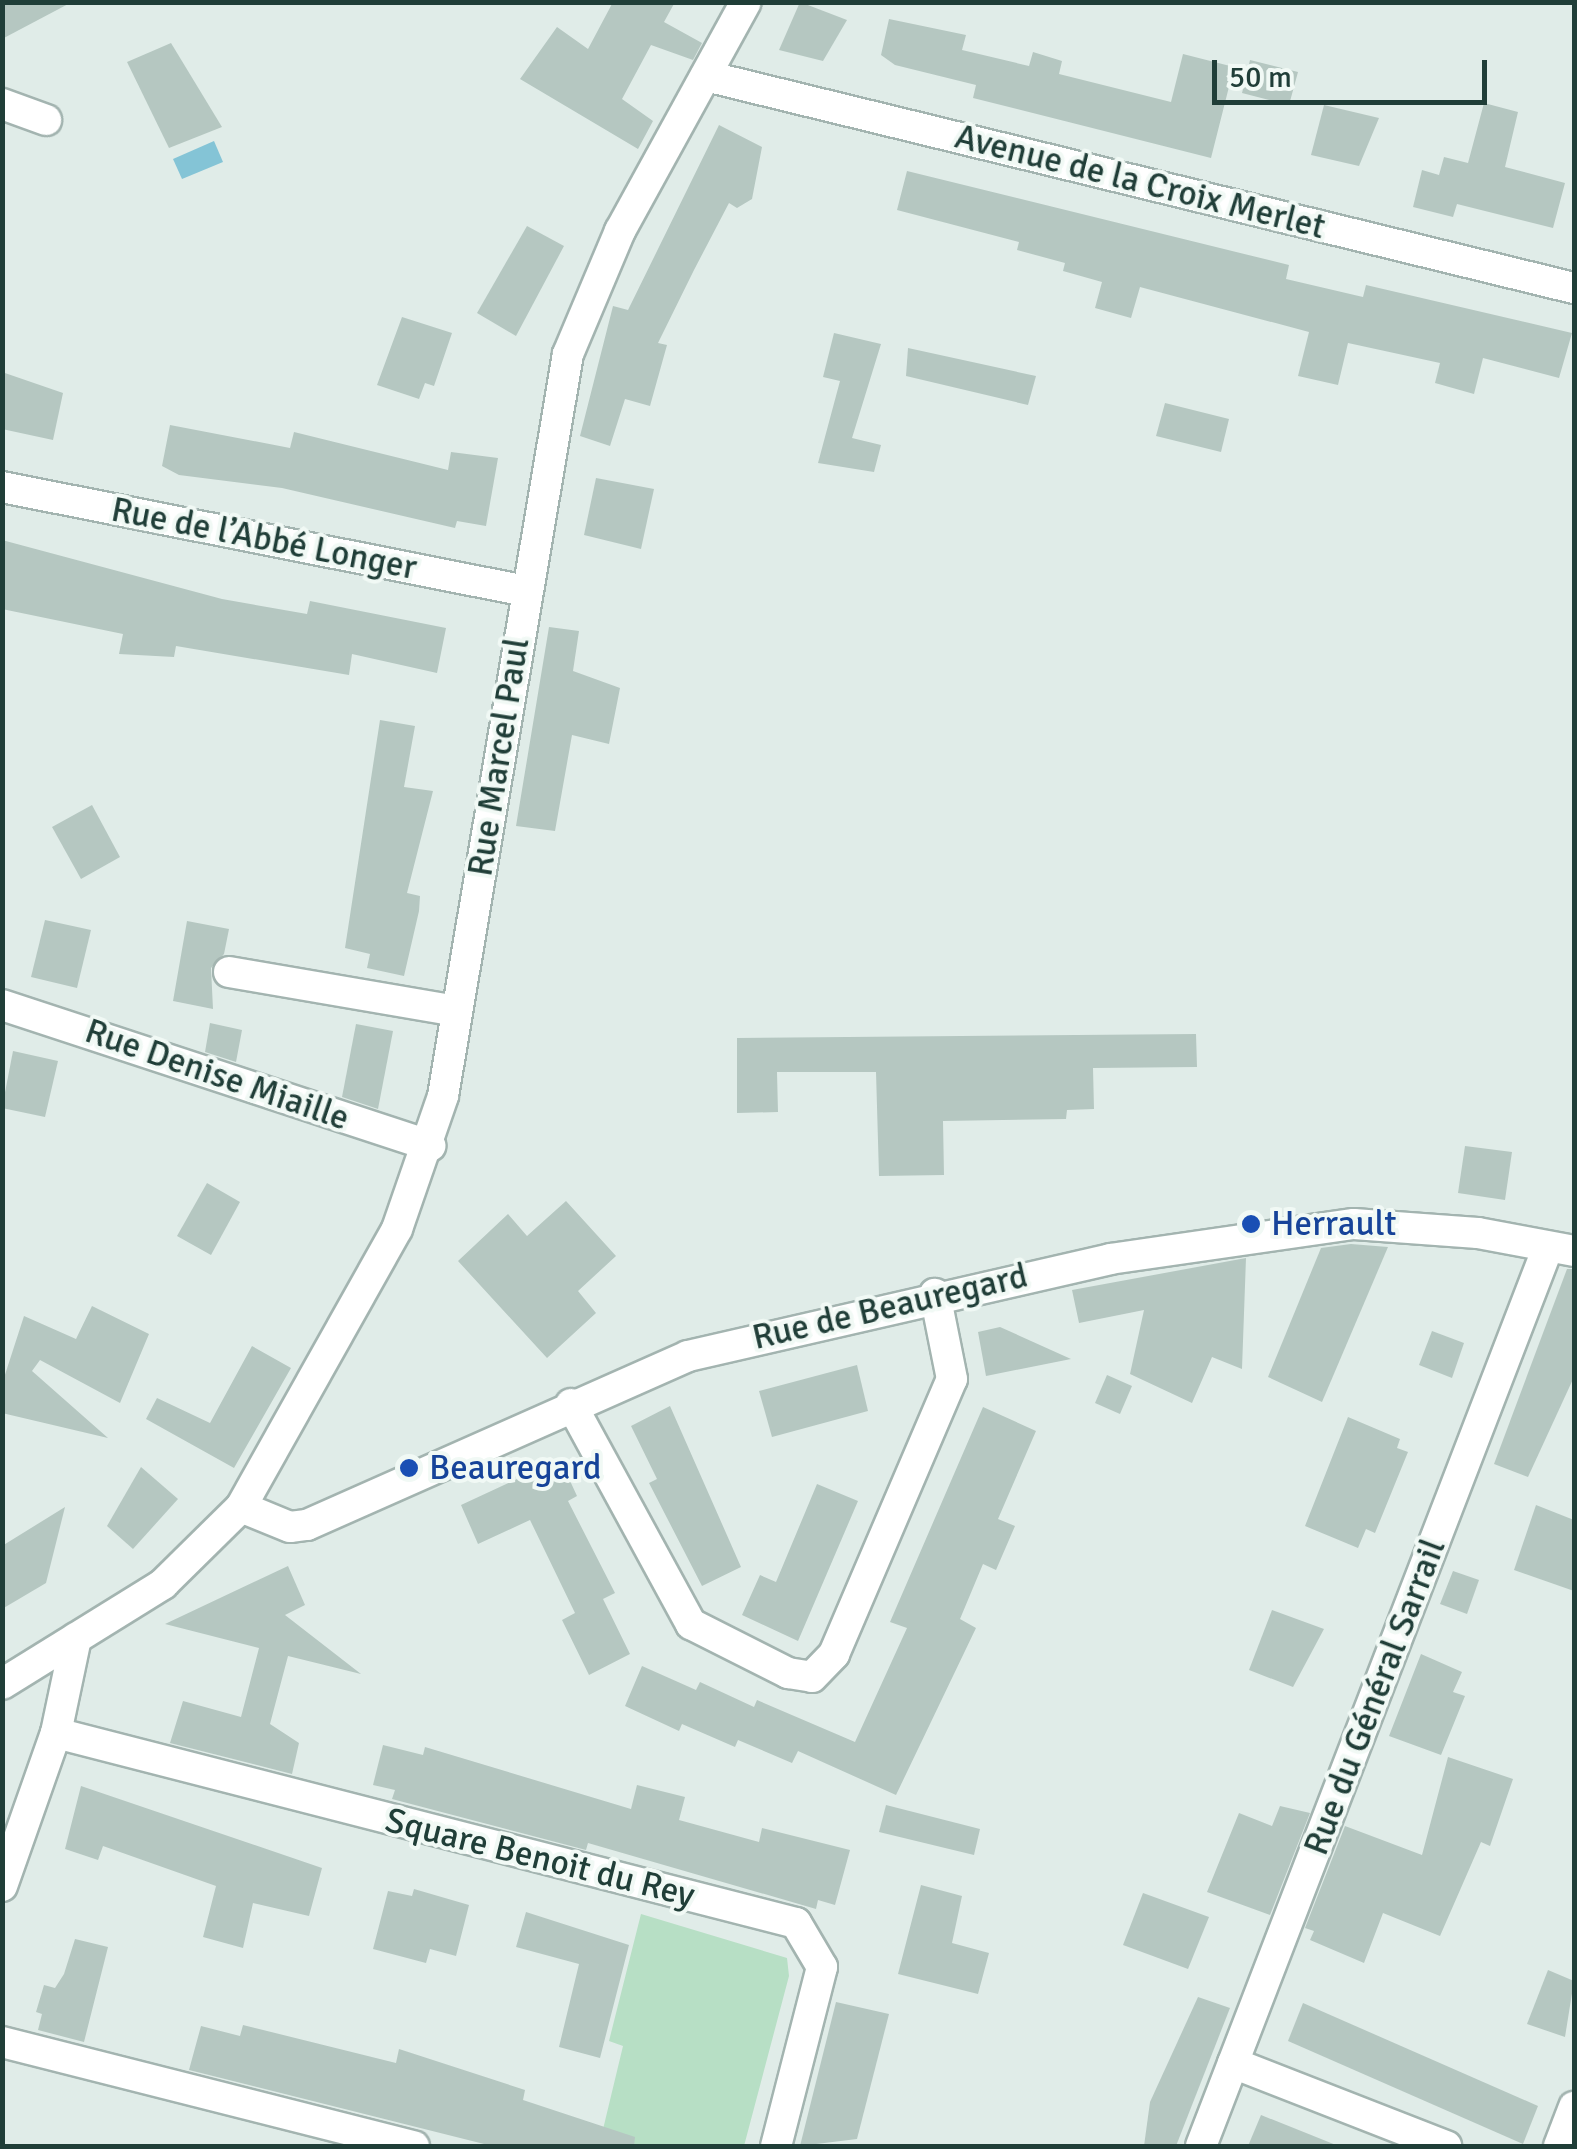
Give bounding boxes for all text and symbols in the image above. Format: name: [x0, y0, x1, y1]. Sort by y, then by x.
scale bar: [1217, 40, 1492, 102]
text: 50 m: [1229, 59, 1292, 96]
street label: Avenue de la Croix Merlet: [951, 116, 1329, 248]
street label: Rue de l’Abbé Longer: [108, 489, 420, 589]
street label: Rue Marcel Paul: [459, 635, 539, 879]
street label: Rue Denise Miaille: [80, 1010, 354, 1140]
place label: Herrault: [1271, 1203, 1396, 1245]
marker: Herrault: [1240, 1213, 1262, 1235]
street label: Rue de Beauregard: [748, 1255, 1032, 1359]
place label: Beauregard: [429, 1447, 602, 1489]
marker: Beauregard: [398, 1457, 420, 1479]
street label: Rue du Général Sarrail: [1295, 1533, 1455, 1861]
street label: Square Benoit du Rey: [381, 1799, 699, 1917]

